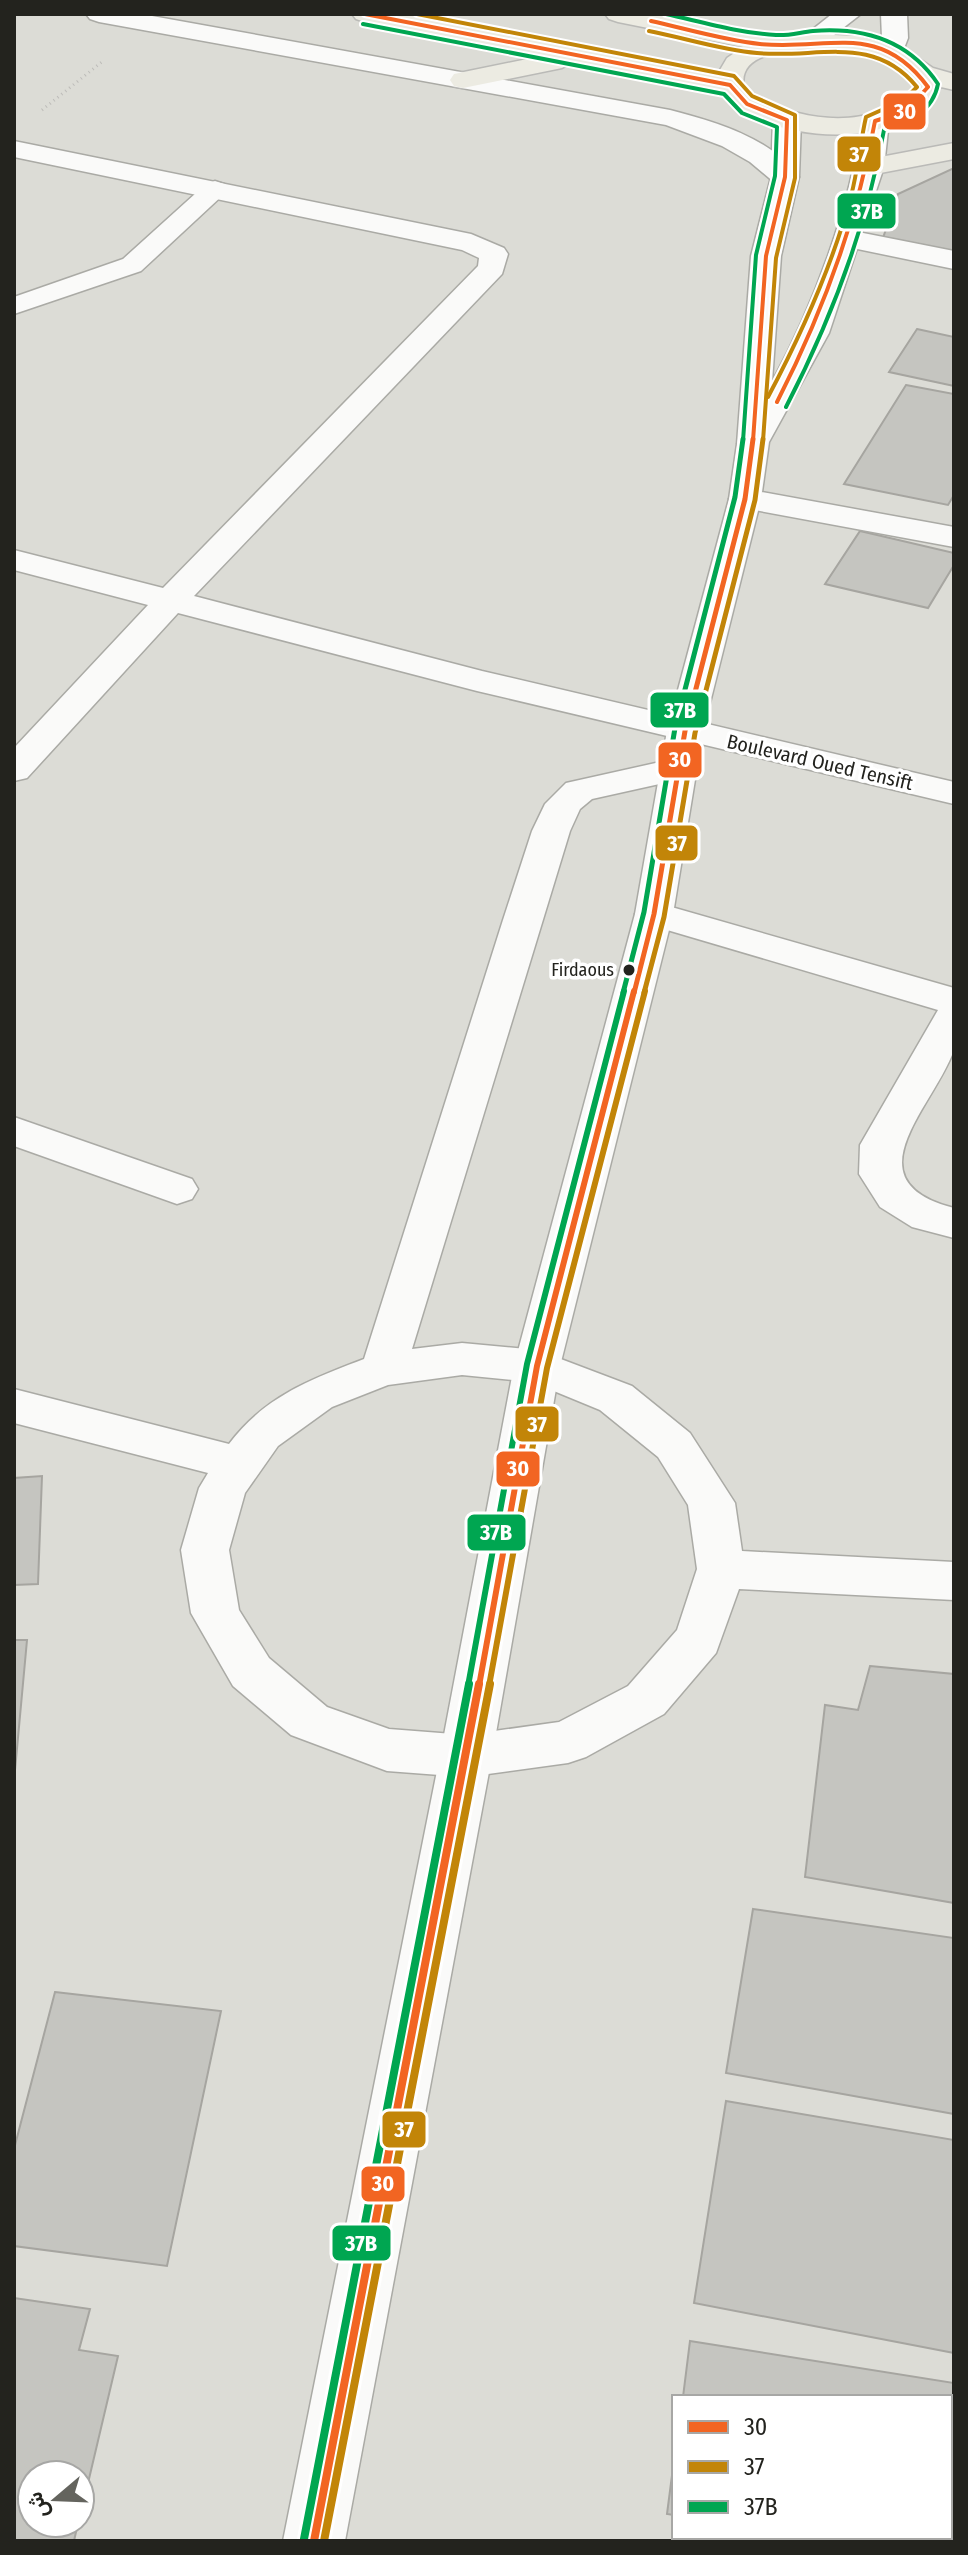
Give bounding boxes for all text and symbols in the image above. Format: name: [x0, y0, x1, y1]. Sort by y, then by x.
line badge: 30: [882, 92, 927, 131]
text: 30: [893, 98, 916, 125]
line badge: 37: [836, 135, 882, 173]
text: 37: [848, 141, 869, 168]
line badge: 37B: [836, 192, 897, 230]
text: 37B: [850, 198, 883, 225]
line badge: 37B: [649, 691, 710, 729]
text: 37B: [663, 697, 696, 724]
street label: Boulevard Oued Tensift: [725, 729, 916, 795]
line badge: 30: [657, 741, 703, 779]
text: 30: [668, 746, 691, 773]
line badge: 37: [654, 824, 699, 862]
text: 37: [666, 830, 687, 857]
place label: Firdaous: [551, 959, 614, 981]
marker: Firdaous: [621, 962, 637, 978]
line badge: 37: [514, 1405, 560, 1443]
text: 37: [526, 1411, 547, 1438]
line badge: 30: [495, 1450, 541, 1488]
text: 30: [506, 1455, 529, 1482]
line badge: 37B: [466, 1513, 527, 1552]
text: 37B: [479, 1519, 512, 1546]
line badge: 37: [381, 2110, 427, 2149]
text: 37: [393, 2116, 414, 2143]
line badge: 30: [360, 2165, 406, 2203]
text: 30: [371, 2170, 394, 2197]
line badge: 37B: [331, 2224, 392, 2262]
text: 37B: [344, 2230, 377, 2257]
legend: [672, 2395, 952, 2539]
text: 30: [744, 2413, 767, 2441]
text: 37: [744, 2453, 765, 2481]
north arrow: [16, 2459, 96, 2539]
text: ش: [20, 2488, 55, 2522]
text: 37B: [744, 2493, 778, 2521]

